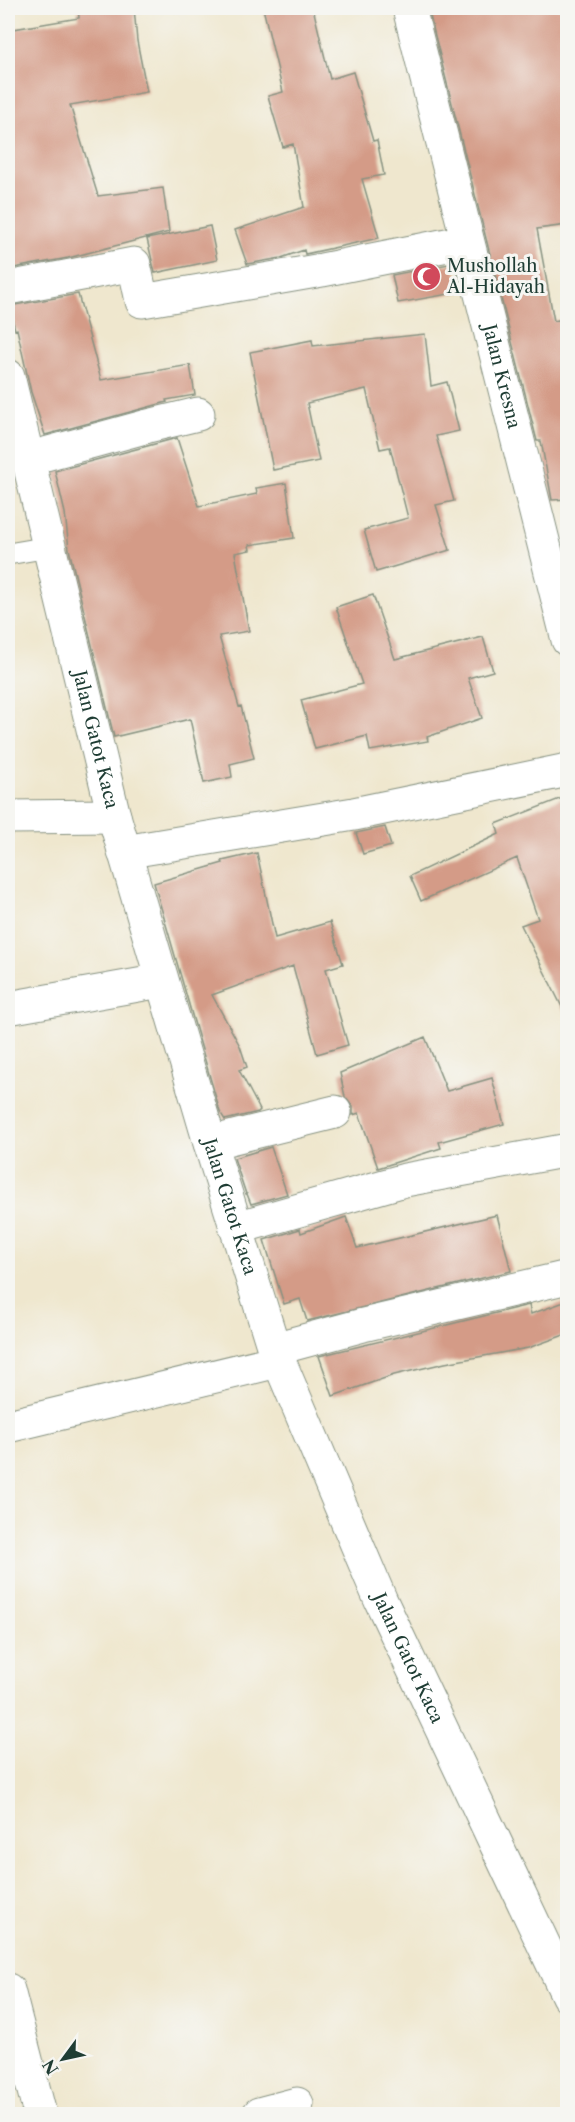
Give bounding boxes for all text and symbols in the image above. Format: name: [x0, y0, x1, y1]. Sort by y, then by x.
place label: Mushollah Al-Hidayah: [446, 255, 545, 298]
mosque icon: Mushollah Al-Hidayah: [410, 260, 442, 292]
street label: Jalan Kresna: [477, 319, 526, 431]
street label: Jalan Gatot Kaca: [68, 665, 123, 812]
street label: Jalan Gatot Kaca: [197, 1133, 261, 1278]
street label: Jalan Gatot Kaca: [367, 1587, 448, 1727]
north arrow: [33, 2029, 93, 2089]
text: N: [38, 2056, 63, 2078]

